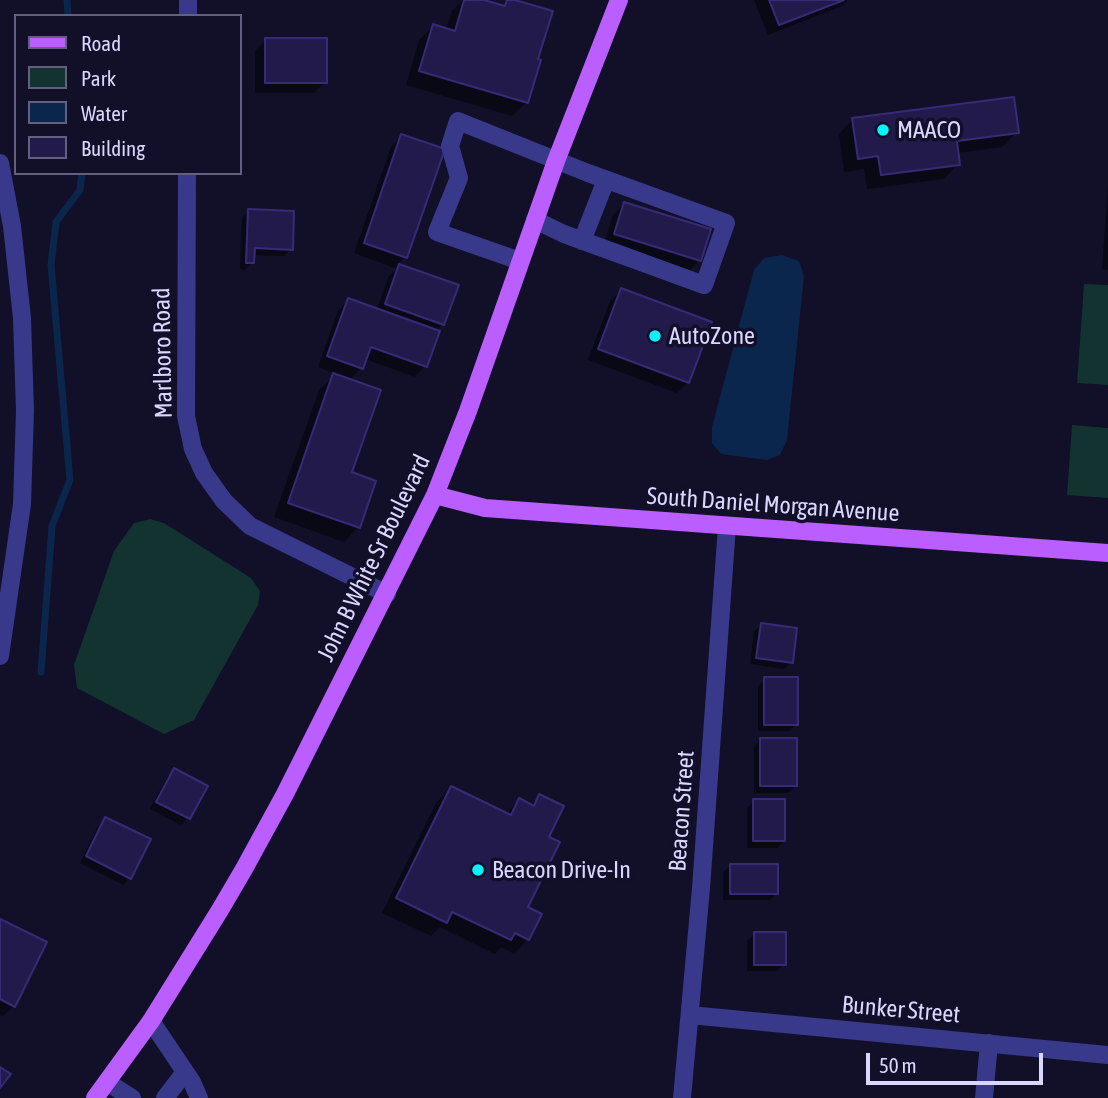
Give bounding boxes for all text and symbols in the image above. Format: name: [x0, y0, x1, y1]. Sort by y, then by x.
legend: [14, 14, 242, 175]
text: Road: [81, 31, 121, 55]
text: Park: [81, 66, 116, 90]
text: Water: [81, 101, 127, 125]
place label: MAACO: [897, 116, 961, 144]
marker: MAACO: [875, 122, 891, 138]
text: Building: [81, 136, 145, 160]
street label: Marlboro Road: [147, 287, 179, 419]
place label: AutoZone: [669, 322, 755, 350]
marker: AutoZone: [647, 328, 663, 344]
street label: John B White Sr Boulevard: [311, 450, 437, 666]
street label: South Daniel Morgan Avenue: [646, 482, 900, 528]
street label: Beacon Street: [663, 750, 701, 872]
place label: Beacon Drive-In: [492, 856, 631, 884]
marker: Beacon Drive-In: [470, 862, 486, 878]
street label: Bunker Street: [841, 990, 961, 1030]
scale bar: [870, 1038, 1047, 1082]
text: 50 m: [879, 1053, 917, 1077]

